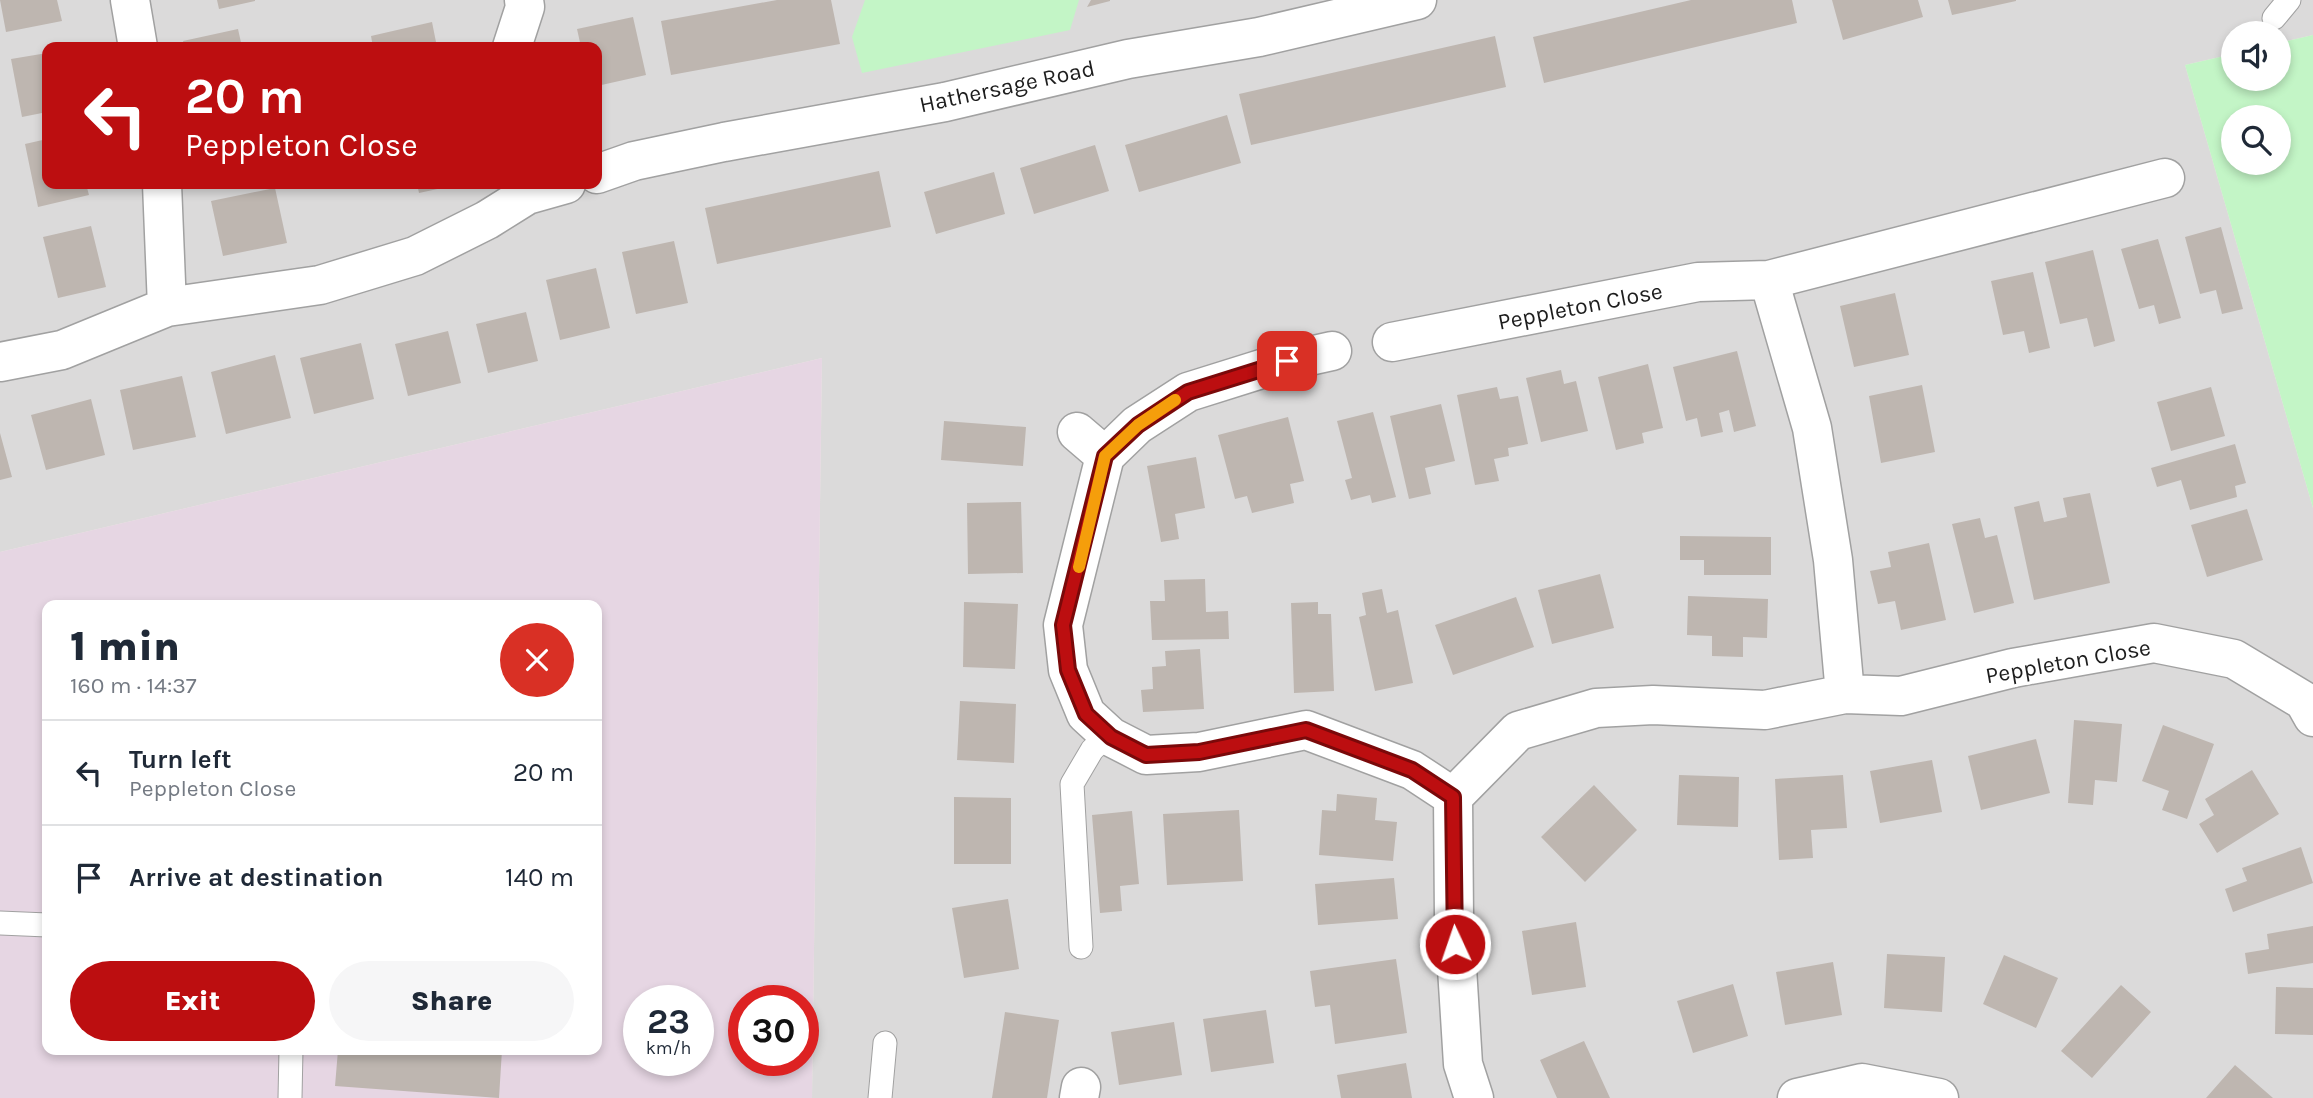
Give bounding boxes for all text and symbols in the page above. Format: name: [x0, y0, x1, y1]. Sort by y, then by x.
map controls: [2221, 21, 2291, 175]
button: sound: [2221, 21, 2291, 91]
street label: Hathersage Road: [917, 55, 1097, 118]
text: 20 m: [185, 68, 305, 125]
icon: left: [70, 70, 161, 161]
button: search: [2221, 105, 2291, 175]
text: Peppleton Close: [185, 127, 418, 164]
street label: Peppleton Close: [1495, 277, 1665, 336]
pin: [1257, 331, 1317, 391]
icon: arrive: [1268, 342, 1306, 380]
text: 1 min: [70, 621, 180, 671]
button: close: [500, 623, 574, 697]
street label: Peppleton Close: [1983, 634, 2153, 689]
text: 160 m · 14:37: [70, 672, 197, 699]
text: Turn left: [129, 744, 231, 775]
icon: left: [70, 754, 108, 792]
text: 20 m: [513, 757, 574, 788]
text: Peppleton Close: [129, 775, 296, 802]
icon: arrive: [70, 859, 108, 897]
text: Arrive at destination: [129, 862, 383, 893]
text: 140 m: [505, 862, 574, 893]
position arrow: [1418, 907, 1492, 981]
button: Exit: [70, 961, 315, 1041]
button: Share: [329, 961, 574, 1041]
speed limit sign: 30: [728, 985, 819, 1076]
text: 23: [647, 1001, 690, 1042]
text: km/h: [646, 1037, 691, 1059]

